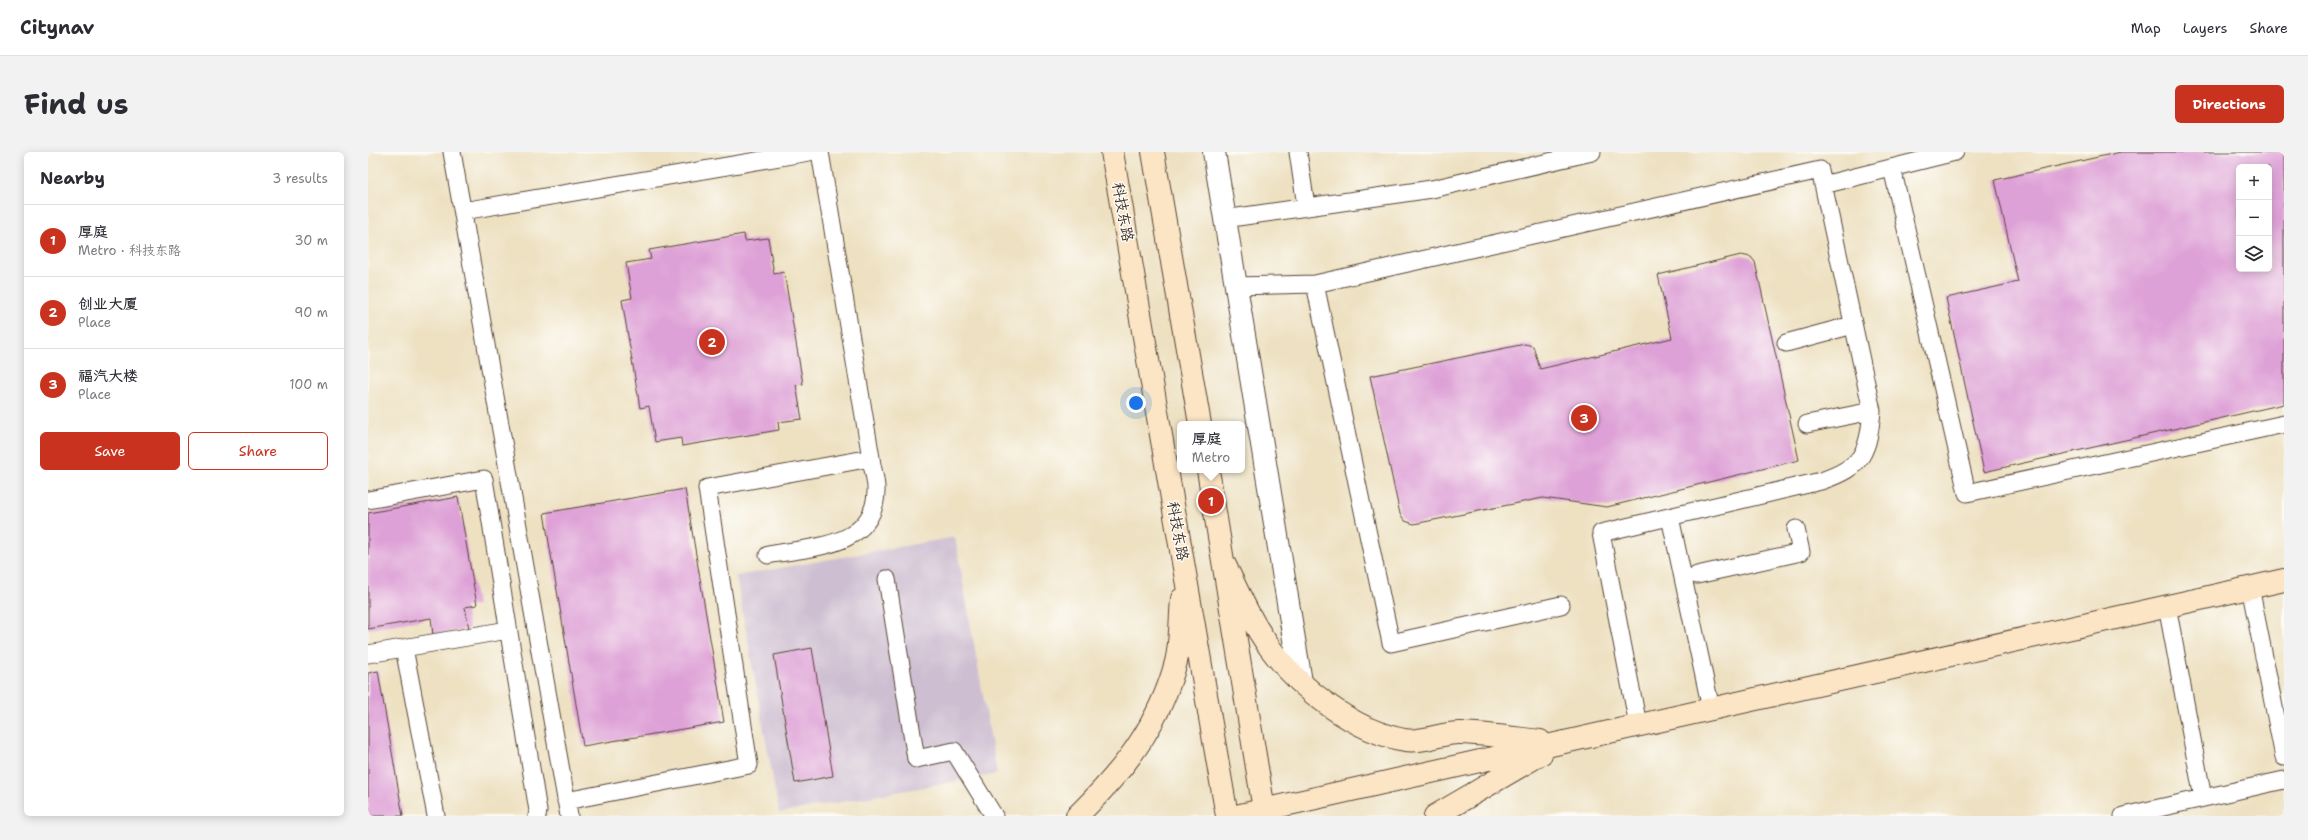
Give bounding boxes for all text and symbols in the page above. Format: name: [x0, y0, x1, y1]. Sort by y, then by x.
text: Citynav: [20, 15, 94, 40]
text: Map: [2131, 19, 2161, 37]
text: Layers: [2183, 19, 2227, 37]
text: Share: [2249, 19, 2288, 37]
text: Find us: [24, 85, 129, 123]
button: Directions: [2175, 85, 2284, 123]
map controls: [2236, 164, 2272, 272]
button: +: [2236, 164, 2272, 200]
text: Nearby: [40, 167, 105, 189]
text: 3 results: [272, 170, 328, 187]
street label: 科技东路: [1108, 181, 1138, 243]
button: −: [2236, 200, 2272, 236]
text: 厚庭: [78, 222, 108, 242]
text: 1: [50, 232, 56, 249]
text: 30 m: [294, 232, 328, 249]
button: layers: [2236, 236, 2272, 272]
text: Metro · 科技东路: [78, 242, 181, 259]
text: 创业大厦: [78, 294, 138, 314]
text: 2: [48, 304, 58, 321]
text: 90 m: [294, 304, 328, 321]
text: Place: [78, 314, 111, 331]
pin: 2: [699, 327, 725, 357]
text: 福汽大楼: [78, 366, 138, 386]
text: 3: [48, 376, 58, 393]
text: 100 m: [289, 376, 328, 393]
text: Place: [78, 386, 111, 403]
your location: [1126, 393, 1146, 413]
pin: 3: [1571, 403, 1597, 433]
popup: [1177, 421, 1245, 473]
text: 厚庭: [1192, 429, 1222, 449]
button: Save: [40, 432, 180, 470]
button: Share: [188, 432, 328, 470]
text: Metro: [1192, 449, 1230, 466]
pin: 1: [1198, 486, 1224, 516]
street label: 科技东路: [1163, 500, 1193, 562]

